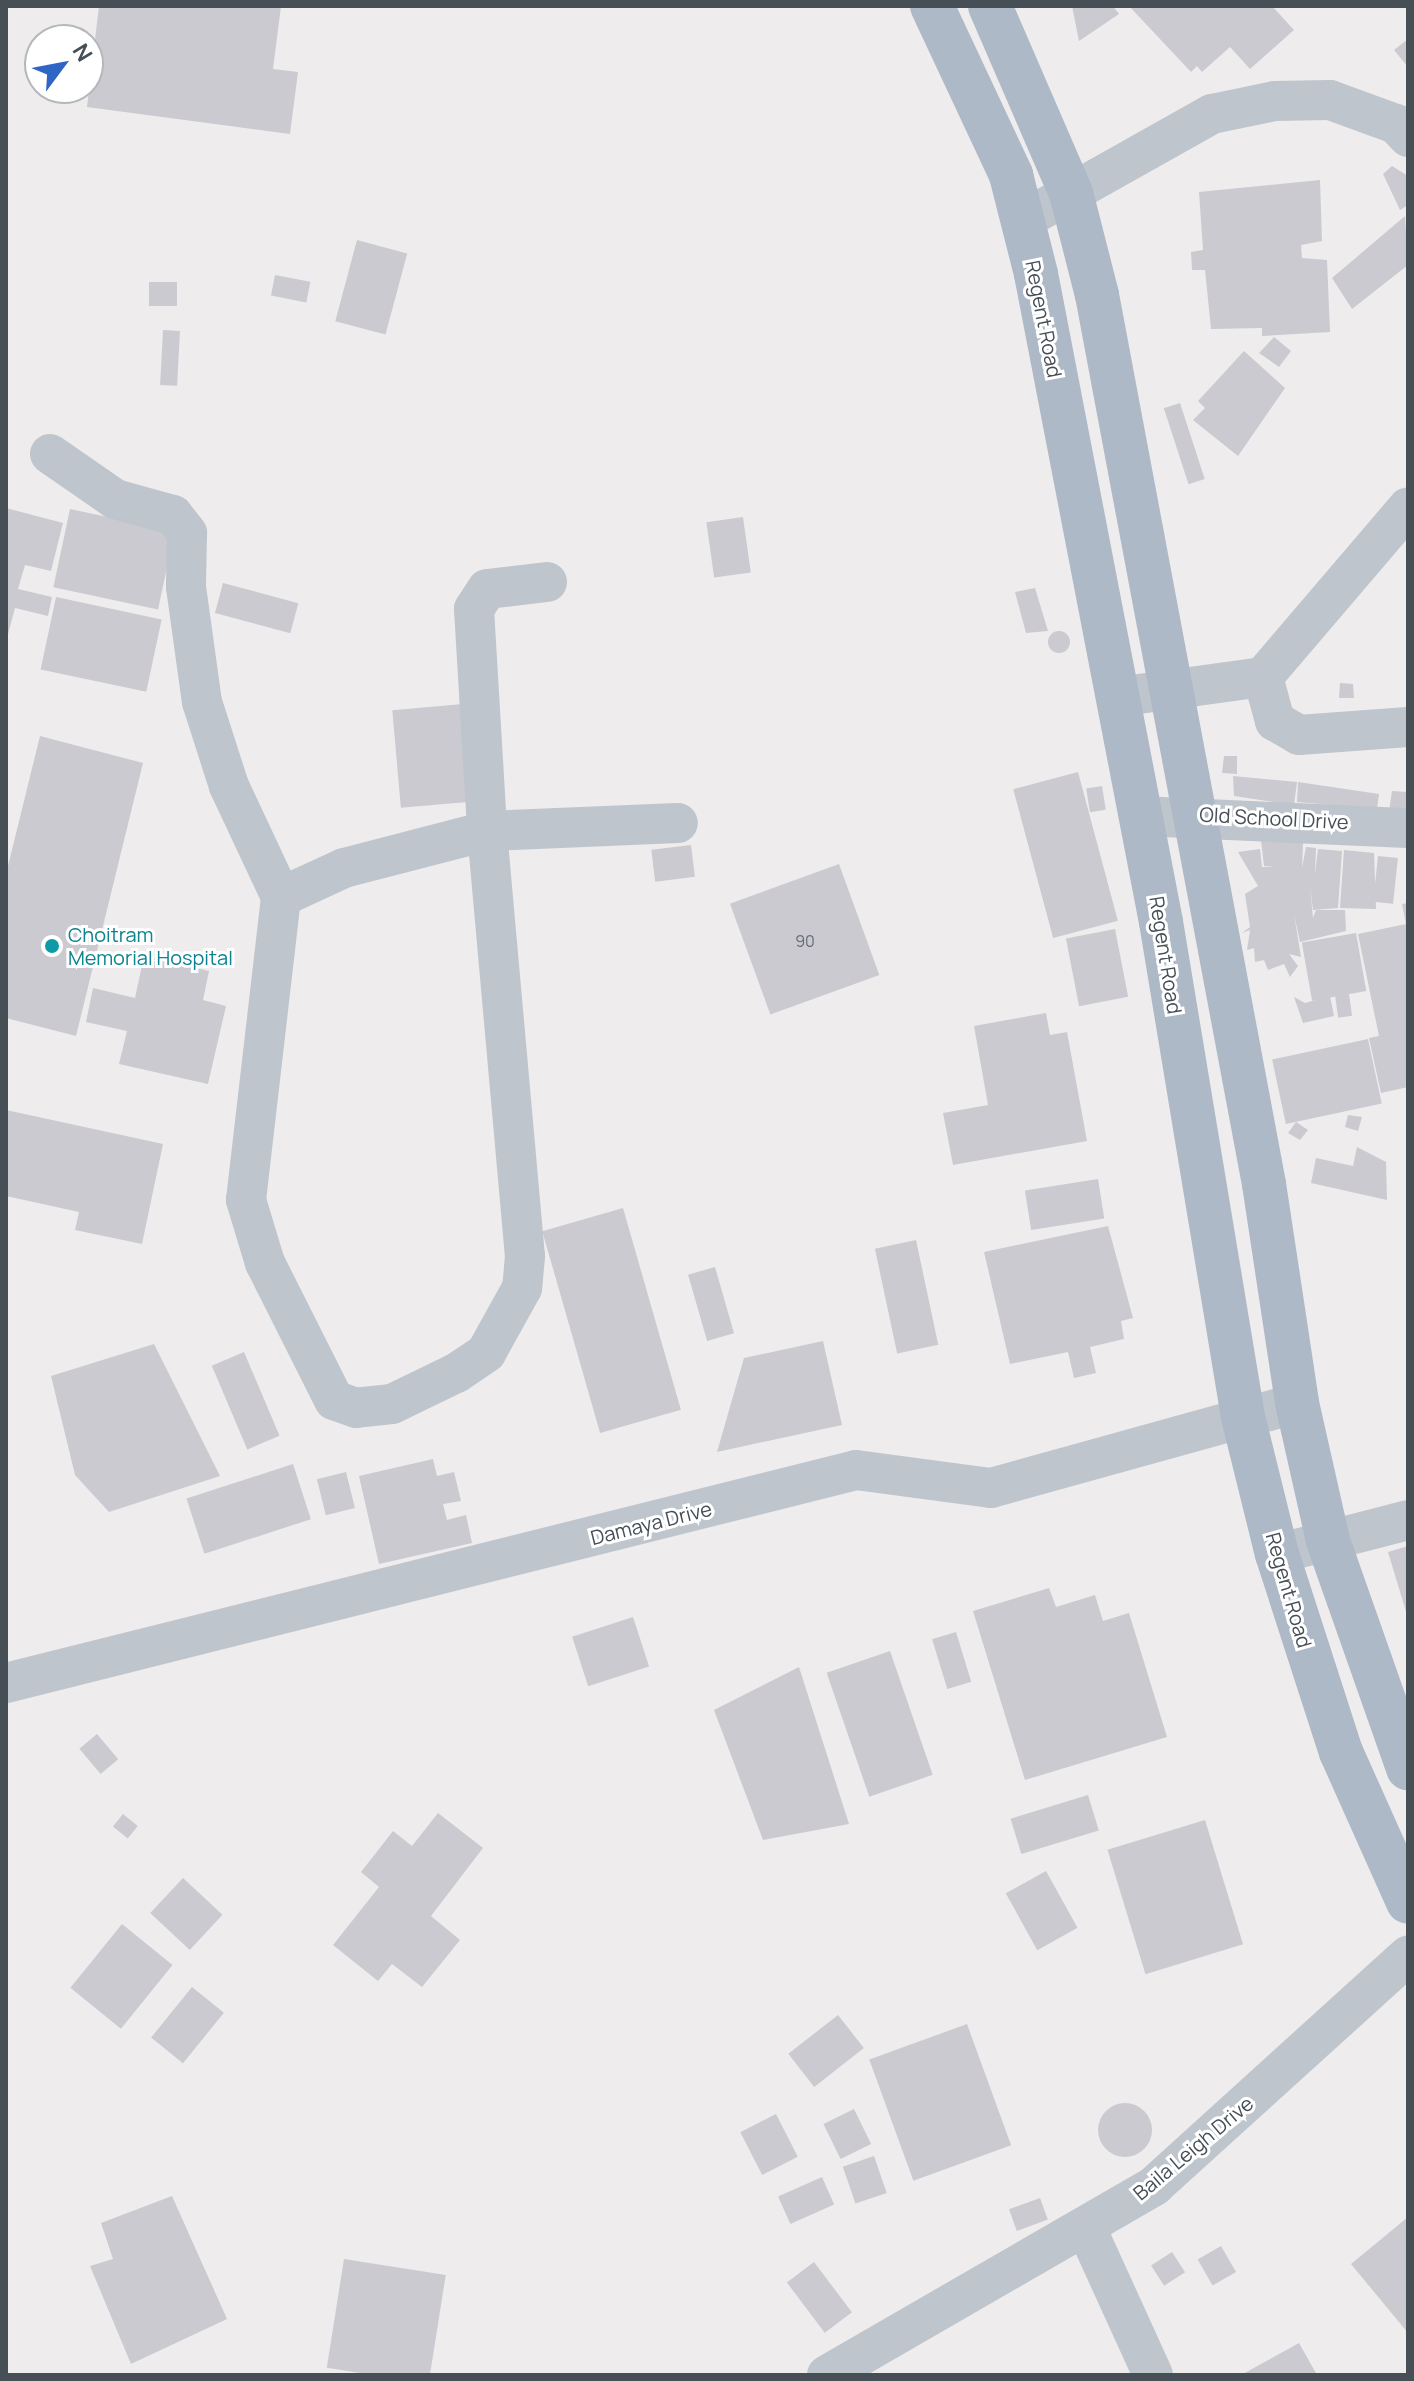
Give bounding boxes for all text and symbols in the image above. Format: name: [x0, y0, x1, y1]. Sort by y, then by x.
north arrow: [24, 24, 104, 104]
text: N: [66, 38, 100, 67]
street label: Regent Road: [1021, 258, 1067, 380]
street label: Old School Drive: [1199, 802, 1349, 834]
street label: Regent Road: [1145, 894, 1187, 1016]
place label: Choitram Memorial Hospital: [68, 922, 233, 969]
house number: 90: [795, 931, 815, 951]
marker: Choitram Memorial Hospital: [43, 937, 61, 955]
street label: Damaya Drive: [588, 1496, 714, 1550]
street label: Regent Road: [1261, 1530, 1317, 1650]
street label: Baila Leigh Drive: [1128, 2091, 1258, 2205]

